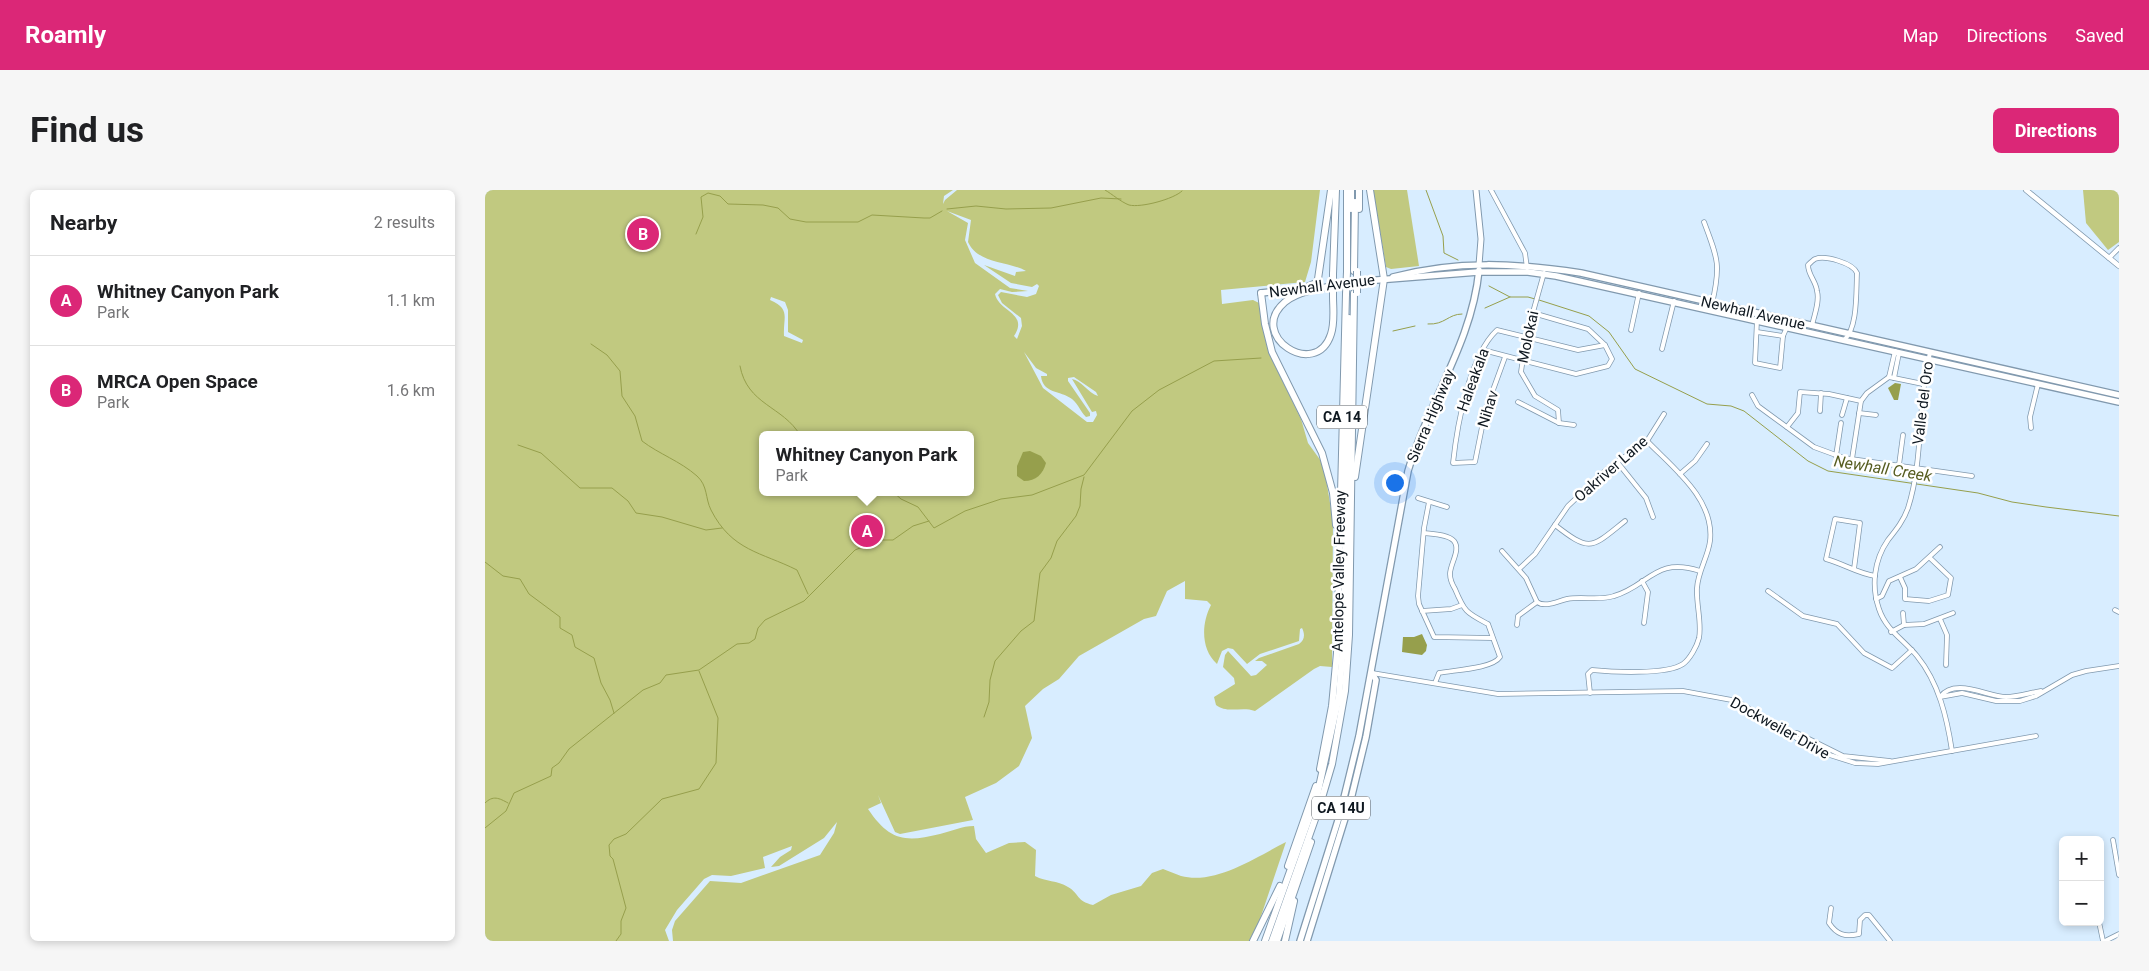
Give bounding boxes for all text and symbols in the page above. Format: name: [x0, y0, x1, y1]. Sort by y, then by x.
text: Roamly: [25, 21, 106, 49]
text: Map: [1903, 25, 1938, 46]
text: Directions: [1966, 25, 2047, 46]
text: Saved: [2075, 25, 2124, 46]
button: Directions: [1993, 108, 2119, 153]
text: Find us: [30, 110, 144, 151]
text: Nearby: [50, 211, 117, 235]
text: 2 results: [374, 213, 435, 232]
pin: B: [627, 215, 659, 253]
street label: Newhall Avenue: [1268, 271, 1376, 301]
text: Whitney Canyon Park: [97, 280, 279, 303]
text: A: [61, 291, 71, 310]
text: 1.1 km: [387, 291, 435, 310]
street label: Newhall Avenue: [1699, 292, 1807, 334]
text: Park: [97, 303, 129, 322]
street label: Molokai: [1514, 309, 1542, 365]
street label: Haleakala: [1453, 346, 1493, 414]
street label: Valle del Oro: [1909, 360, 1937, 446]
street label: Sierra Highway: [1403, 367, 1459, 465]
text: MRCA Open Space: [97, 370, 258, 393]
text: B: [61, 381, 71, 400]
text: 1.6 km: [387, 381, 435, 400]
street label: Nihav: [1474, 388, 1502, 430]
text: Park: [97, 393, 129, 412]
road number: CA 14: [1317, 406, 1367, 428]
popup: [759, 431, 974, 496]
street label: Oakriver Lane: [1571, 432, 1651, 506]
text: Whitney Canyon Park: [776, 443, 958, 466]
water label: Newhall Creek: [1833, 451, 1934, 486]
text: Park: [776, 466, 808, 485]
your location: [1382, 470, 1408, 496]
street label: Antelope Valley Freeway: [1329, 490, 1349, 652]
pin: A: [851, 512, 883, 550]
street label: Dockweiler Drive: [1727, 693, 1833, 763]
road number: CA 14U: [1312, 796, 1370, 820]
map controls: [2059, 836, 2104, 926]
button: +: [2059, 836, 2104, 881]
button: −: [2059, 881, 2104, 926]

